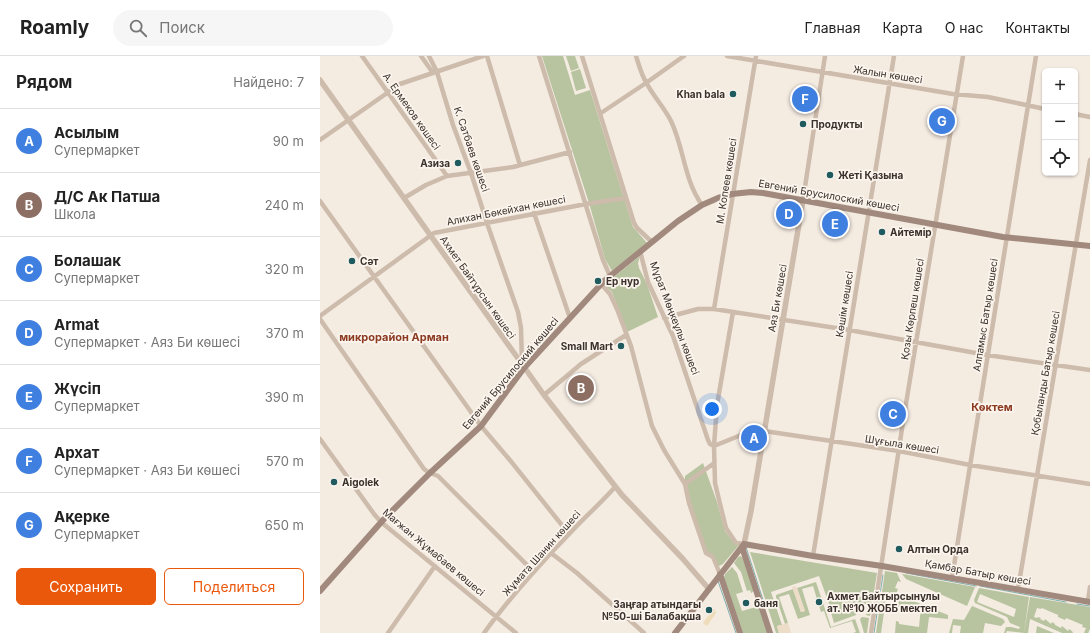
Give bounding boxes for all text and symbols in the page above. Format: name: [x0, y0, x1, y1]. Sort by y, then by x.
search box: [113, 10, 393, 46]
text: Roamly: [20, 16, 89, 39]
icon: search: [127, 17, 149, 39]
text: Поиск: [159, 18, 205, 37]
text: Главная: [805, 19, 860, 36]
text: Карта: [882, 19, 923, 36]
text: О нас: [945, 19, 983, 36]
text: Контакты: [1005, 19, 1070, 36]
street label: Жалын көшесі: [853, 63, 923, 85]
map controls: [1042, 68, 1078, 176]
button: +: [1042, 68, 1078, 104]
street label: А. Ермеков көшесі: [381, 70, 443, 152]
text: Рядом: [16, 72, 72, 92]
text: Найдено: 7: [233, 74, 304, 90]
pin: F: [792, 84, 818, 114]
place label: Khan bala: [676, 88, 725, 100]
marker: Khan bala: [728, 89, 738, 99]
button: −: [1042, 104, 1078, 140]
street label: К. Сатбаев көшесі: [452, 105, 492, 193]
pin: G: [929, 106, 955, 136]
place label: Продукты: [811, 118, 863, 131]
marker: Продукты: [798, 119, 808, 129]
text: Асылым: [54, 123, 119, 142]
text: A: [24, 133, 34, 149]
text: 90 m: [273, 133, 304, 149]
street label: М. Копеев көшесі: [713, 137, 739, 225]
button: locate: [1042, 140, 1078, 176]
text: Супермаркет: [54, 142, 140, 158]
place label: Азиза: [420, 157, 450, 169]
marker: Азиза: [453, 158, 463, 168]
place label: Жеті Қазына: [838, 169, 904, 181]
marker: Жеті Қазына: [825, 170, 835, 180]
street label: Евгений Брусилоский көшесі: [758, 177, 900, 213]
text: Д/С Ак Патша: [54, 187, 160, 206]
street label: Алихан Бөкейхан көшесі: [445, 193, 567, 227]
text: B: [25, 197, 33, 213]
text: 240 m: [265, 197, 304, 213]
pin: D: [776, 199, 802, 229]
text: Школа: [54, 206, 96, 222]
pin: E: [822, 209, 848, 239]
place label: Айтемір: [890, 226, 932, 238]
marker: Айтемір: [877, 227, 887, 237]
street label: Ахмет Байтұрсын көшесі: [437, 233, 518, 341]
text: Болашак: [54, 251, 121, 270]
place label: Сәт: [360, 255, 378, 267]
marker: Сәт: [347, 256, 357, 266]
street label: Қозы Көрпеш көшесі: [898, 258, 926, 360]
street label: Алпамыс Батыр көшесі: [970, 258, 1000, 372]
street label: Мұрат Мөңкеұлы көшесі: [647, 260, 702, 377]
text: C: [24, 261, 34, 277]
text: 320 m: [265, 261, 304, 277]
street label: Аяз Би көшесі: [765, 263, 789, 333]
text: Супермаркет: [54, 270, 140, 286]
street label: Көшім көшесі: [833, 270, 855, 338]
place label: Ер нур: [606, 275, 639, 288]
marker: Ер нур: [593, 276, 603, 286]
street label: Қобыланды Батыр көшесі: [1028, 310, 1062, 436]
text: Armat: [54, 315, 99, 334]
street label: Евгений Брусилоский көшесі: [460, 315, 560, 431]
text: D: [24, 325, 34, 341]
text: 370 m: [266, 325, 304, 341]
district label: микрорайон Арман: [339, 330, 449, 344]
text: Супермаркет · Аяз Би көшесі: [54, 334, 240, 350]
place label: Small Mart: [561, 340, 613, 352]
marker: Small Mart: [616, 341, 626, 351]
pin: B: [568, 373, 594, 403]
text: Жүсіп: [54, 379, 101, 398]
text: E: [25, 389, 33, 405]
text: 390 m: [265, 389, 304, 405]
text: Супермаркет: [54, 398, 140, 414]
your location: [702, 399, 722, 419]
pin: C: [880, 399, 906, 429]
district label: Көктем: [971, 400, 1013, 414]
pin: A: [741, 423, 767, 453]
street label: Шұғыла көшесі: [864, 432, 940, 457]
text: Архат: [54, 443, 99, 462]
text: F: [25, 453, 33, 469]
text: 570 m: [266, 453, 304, 469]
text: Супермаркет · Аяз Би көшесі: [54, 462, 240, 478]
place label: Aigolek: [342, 476, 379, 489]
marker: Aigolek: [329, 477, 339, 487]
street label: Мағжан Жұмабаев көшесі: [380, 506, 487, 599]
text: Ақерке: [54, 507, 110, 526]
street label: Жұмата Шанин көшесі: [499, 508, 583, 599]
text: G: [24, 517, 34, 533]
text: 650 m: [265, 517, 304, 533]
text: Супермаркет: [54, 526, 140, 542]
place label: Алтын Орда: [907, 543, 969, 555]
marker: Алтын Орда: [894, 544, 904, 554]
street label: Қамбар Батыр көшесі: [924, 557, 1032, 587]
button: Сохранить: [16, 568, 156, 605]
button: Поделиться: [164, 568, 304, 605]
place label: Ахмет Байтырсынұлы ат. №10 ЖОББ мектеп: [827, 590, 940, 614]
place label: баня: [754, 597, 778, 609]
marker: Ахмет Байтырсынұлы ат. №10 ЖОББ мектеп: [814, 597, 824, 607]
place label: Заңғар атындағы №50-ші Балабақша: [602, 598, 701, 622]
marker: баня: [741, 598, 751, 608]
marker: Заңғар атындағы №50-ші Балабақша: [704, 605, 714, 615]

